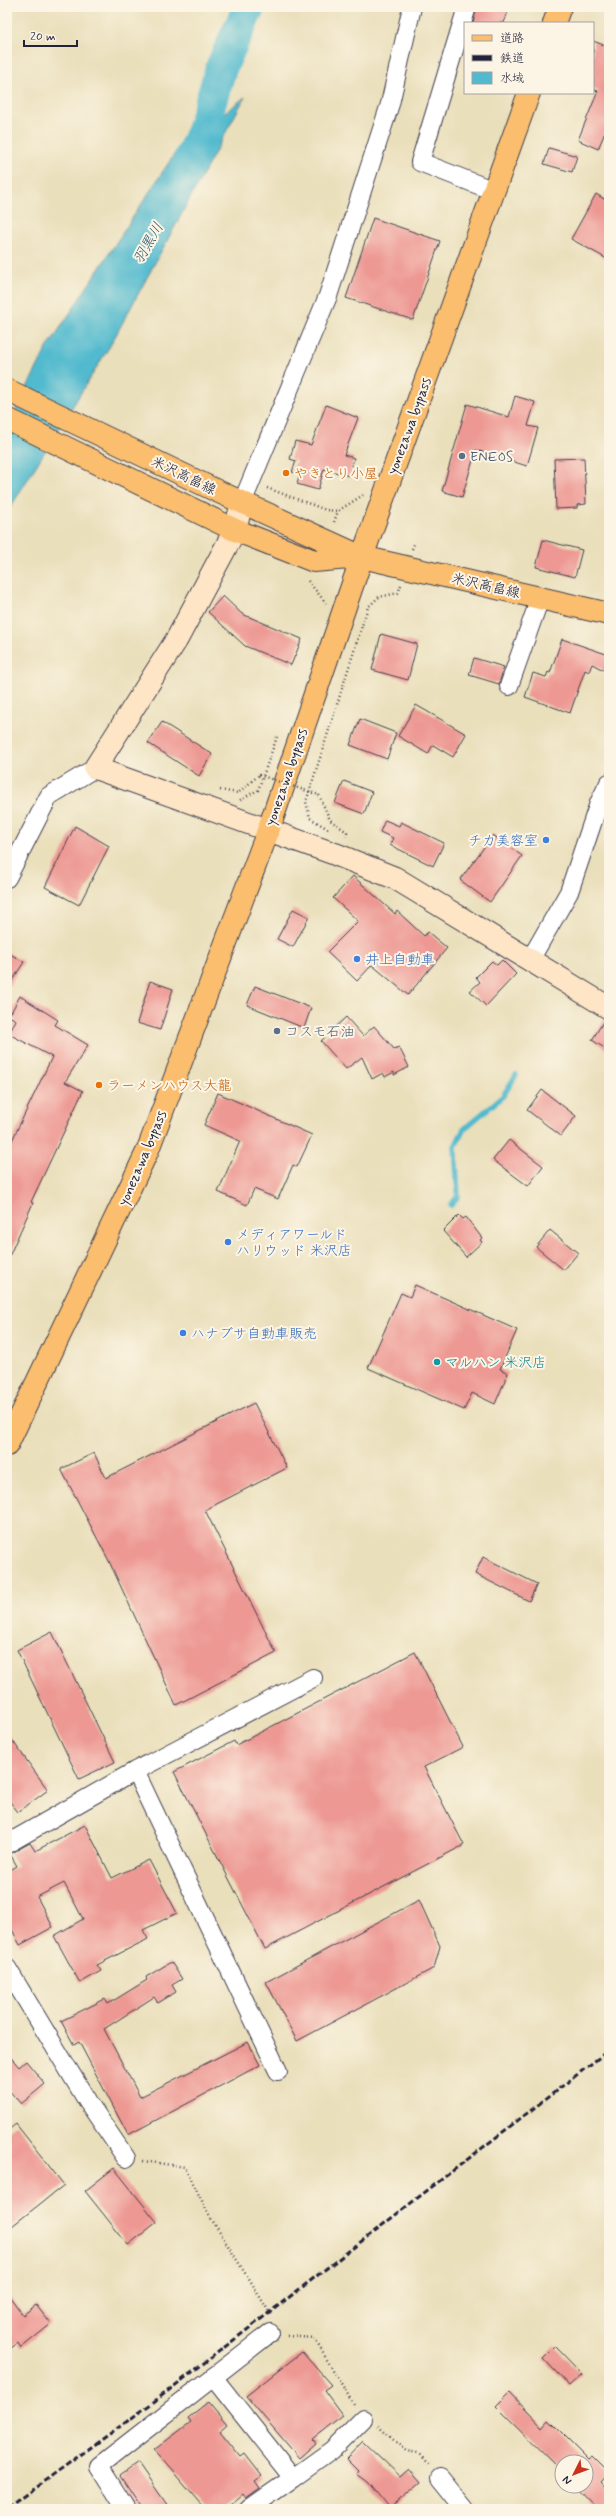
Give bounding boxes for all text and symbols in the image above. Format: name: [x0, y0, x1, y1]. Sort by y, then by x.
scale bar: [24, 22, 77, 48]
legend: [464, 22, 594, 94]
text: 20 m: [30, 29, 56, 45]
text: 道路: [500, 31, 524, 47]
text: 鉄道: [500, 51, 524, 67]
text: 水域: [500, 71, 524, 87]
water label: 羽黒川: [129, 219, 169, 268]
street label: yonezawa bypass: [384, 375, 436, 477]
place label: ENEOS: [470, 448, 513, 466]
marker: ENEOS: [457, 451, 467, 461]
street label: 米沢高畠線: [148, 452, 219, 499]
place label: やきとり小屋: [294, 465, 378, 483]
marker: やきとり小屋: [281, 468, 291, 478]
street label: 米沢高畠線: [450, 569, 522, 603]
street label: yonezawa bypass: [262, 726, 312, 829]
place label: チカ美容室: [468, 832, 538, 850]
marker: チカ美容室: [541, 835, 551, 845]
place label: 井上自動車: [365, 951, 435, 969]
marker: 井上自動車: [352, 954, 362, 964]
place label: コスモ石油: [285, 1023, 354, 1041]
marker: コスモ石油: [272, 1026, 282, 1036]
place label: ラーメンハウス大龍: [107, 1077, 232, 1095]
marker: ラーメンハウス大龍: [94, 1080, 104, 1090]
street label: yonezawa bypass: [115, 1107, 171, 1209]
place label: メディアワールド ハリウッド 米沢店: [236, 1226, 352, 1260]
marker: メディアワールド ハリウッド 米沢店: [223, 1237, 233, 1247]
place label: ハナブサ自動車販売: [191, 1325, 317, 1343]
marker: ハナブサ自動車販売: [178, 1328, 188, 1338]
place label: マルハン 米沢店: [445, 1354, 546, 1372]
marker: マルハン 米沢店: [432, 1357, 442, 1367]
north arrow: [554, 2454, 594, 2494]
text: N: [560, 2473, 575, 2487]

